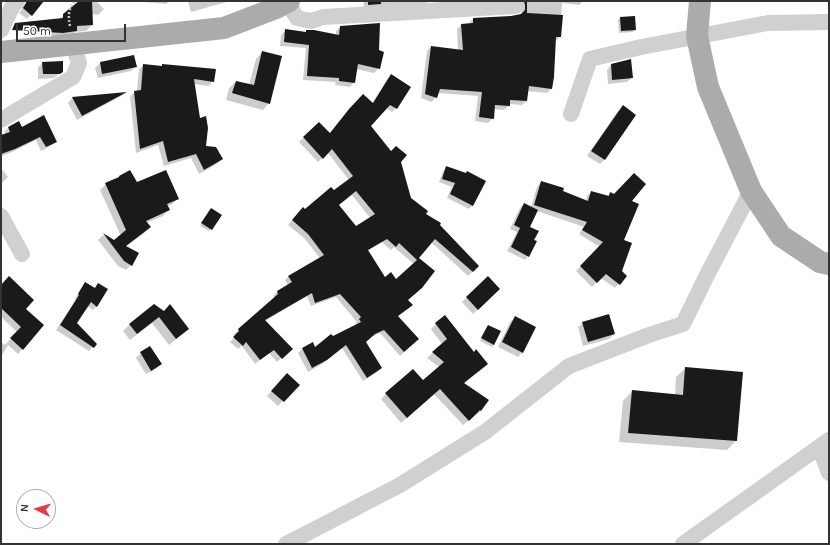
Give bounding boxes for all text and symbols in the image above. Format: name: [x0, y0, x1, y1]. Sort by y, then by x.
scale bar: [18, 16, 128, 42]
text: 50 m: [23, 24, 51, 38]
north arrow: [16, 489, 56, 529]
text: N: [18, 504, 31, 513]

